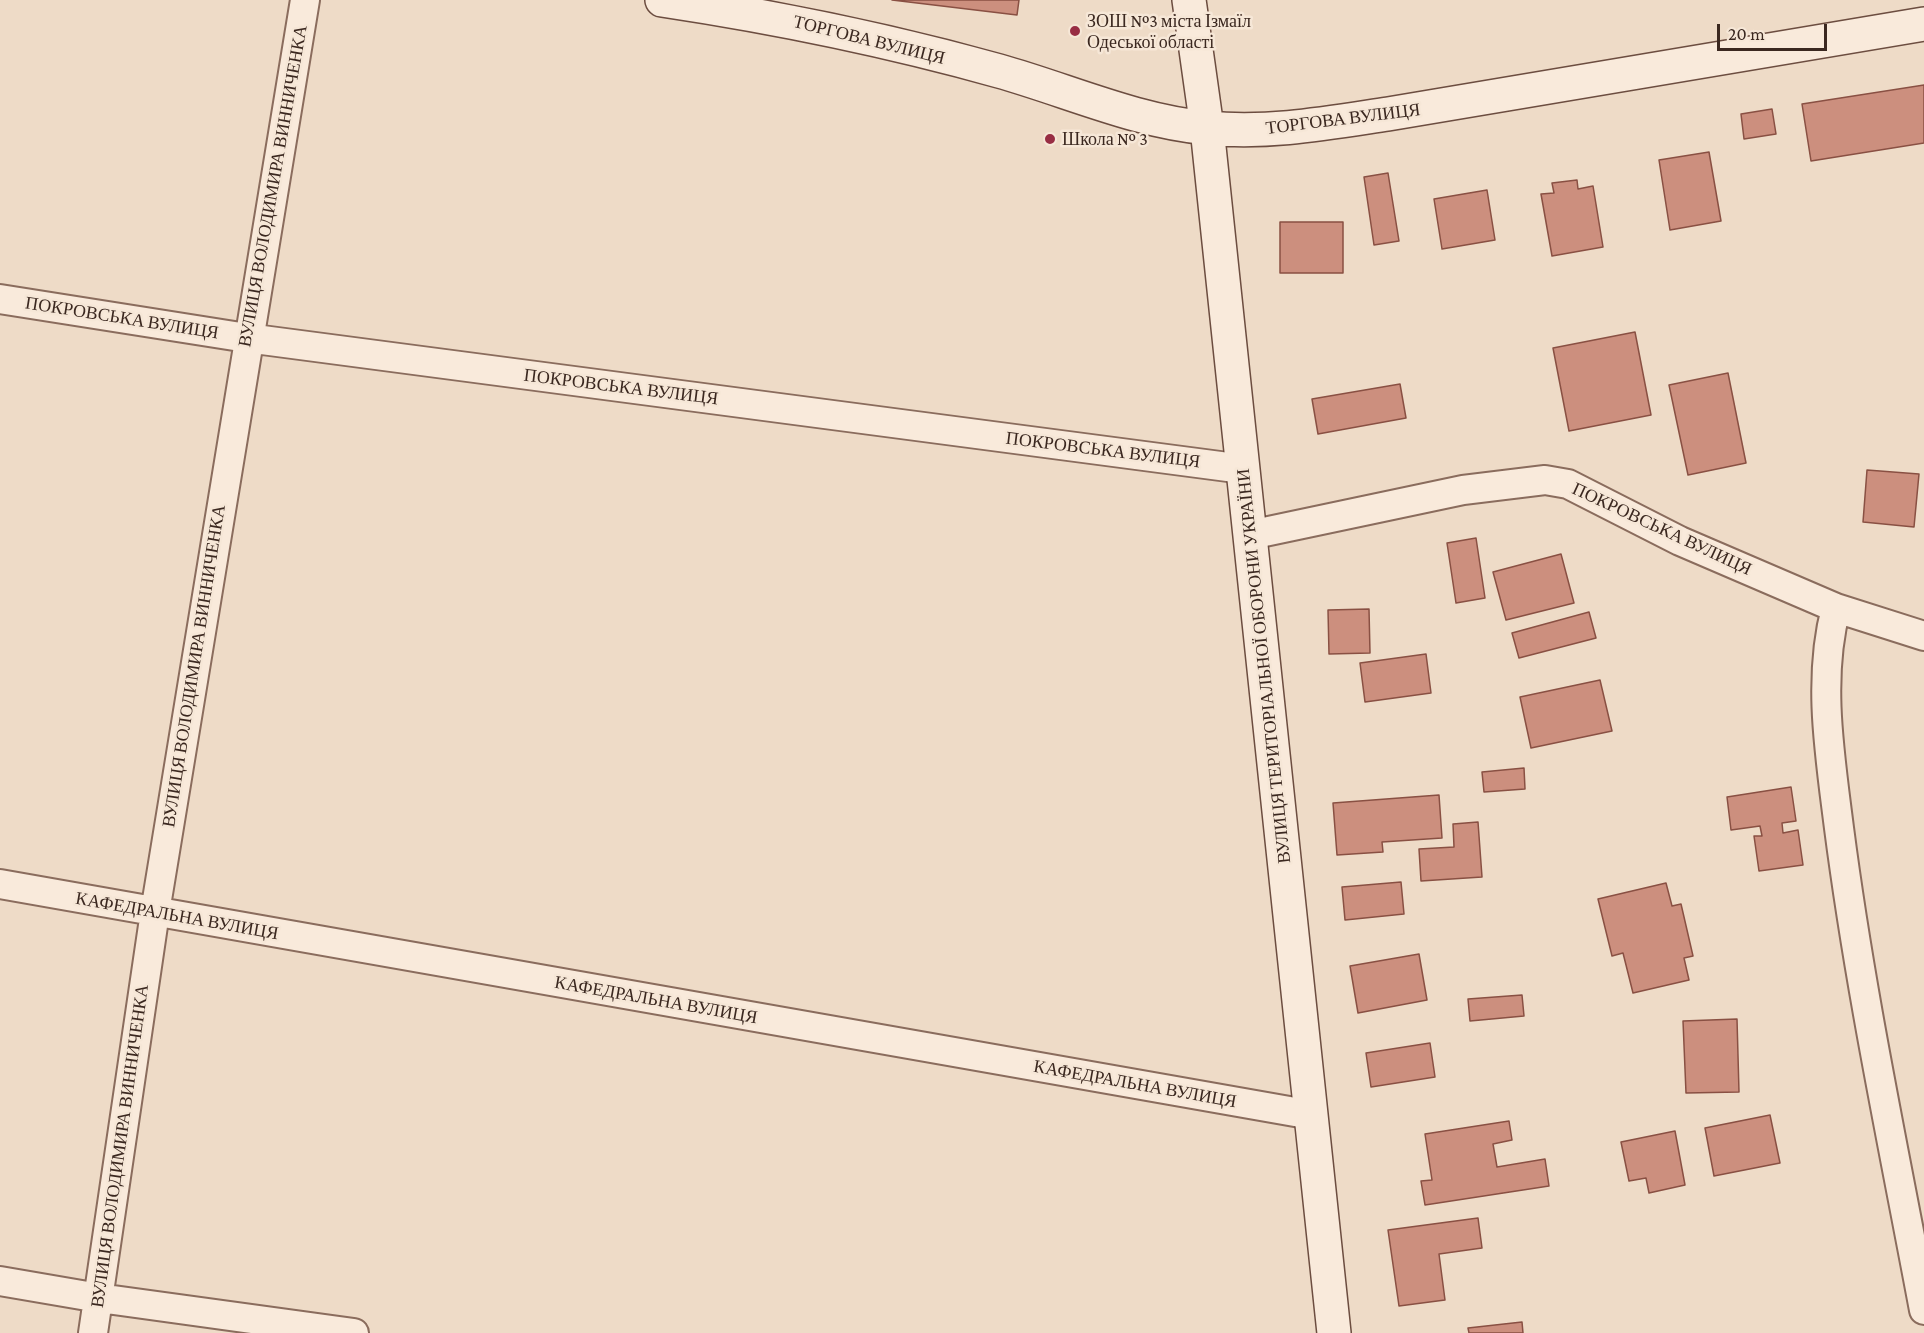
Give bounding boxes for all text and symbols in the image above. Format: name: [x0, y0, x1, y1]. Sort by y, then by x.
place label: ЗОШ №3 міста Ізмаїл Одеської області: [1087, 10, 1251, 52]
street label: ТОРГОВА ВУЛИЦЯ: [791, 11, 947, 69]
scale bar: [1720, 12, 1830, 50]
street label: ВУЛИЦЯ ВОЛОДИМИРА ВИННИЧЕНКА: [234, 23, 312, 349]
marker: ЗОШ №3 міста Ізмаїл Одеської області: [1068, 24, 1082, 38]
text: 20 m: [1728, 24, 1765, 44]
street label: ТОРГОВА ВУЛИЦЯ: [1265, 99, 1421, 139]
place label: Школа № 3: [1062, 128, 1148, 150]
marker: Школа № 3: [1043, 132, 1057, 146]
street label: ПОКРОВСЬКА ВУЛИЦЯ: [24, 292, 220, 344]
street label: ПОКРОВСЬКА ВУЛИЦЯ: [523, 364, 719, 410]
street label: ПОКРОВСЬКА ВУЛИЦЯ: [1005, 427, 1201, 473]
street label: ВУЛИЦЯ ТЕРИТОРІАЛЬНОЇ ОБОРОНИ УКРАЇНИ: [1233, 468, 1295, 864]
street label: ПОКРОВСЬКА ВУЛИЦЯ: [1569, 478, 1755, 580]
street label: ВУЛИЦЯ ВОЛОДИМИРА ВИННИЧЕНКА: [158, 503, 230, 829]
street label: КАФЕДРАЛЬНА ВУЛИЦЯ: [74, 888, 280, 944]
street label: КАФЕДРАЛЬНА ВУЛИЦЯ: [553, 972, 759, 1028]
street label: ВУЛИЦЯ ВОЛОДИМИРА ВИННИЧЕНКА: [87, 983, 153, 1309]
street label: КАФЕДРАЛЬНА ВУЛИЦЯ: [1032, 1056, 1238, 1112]

